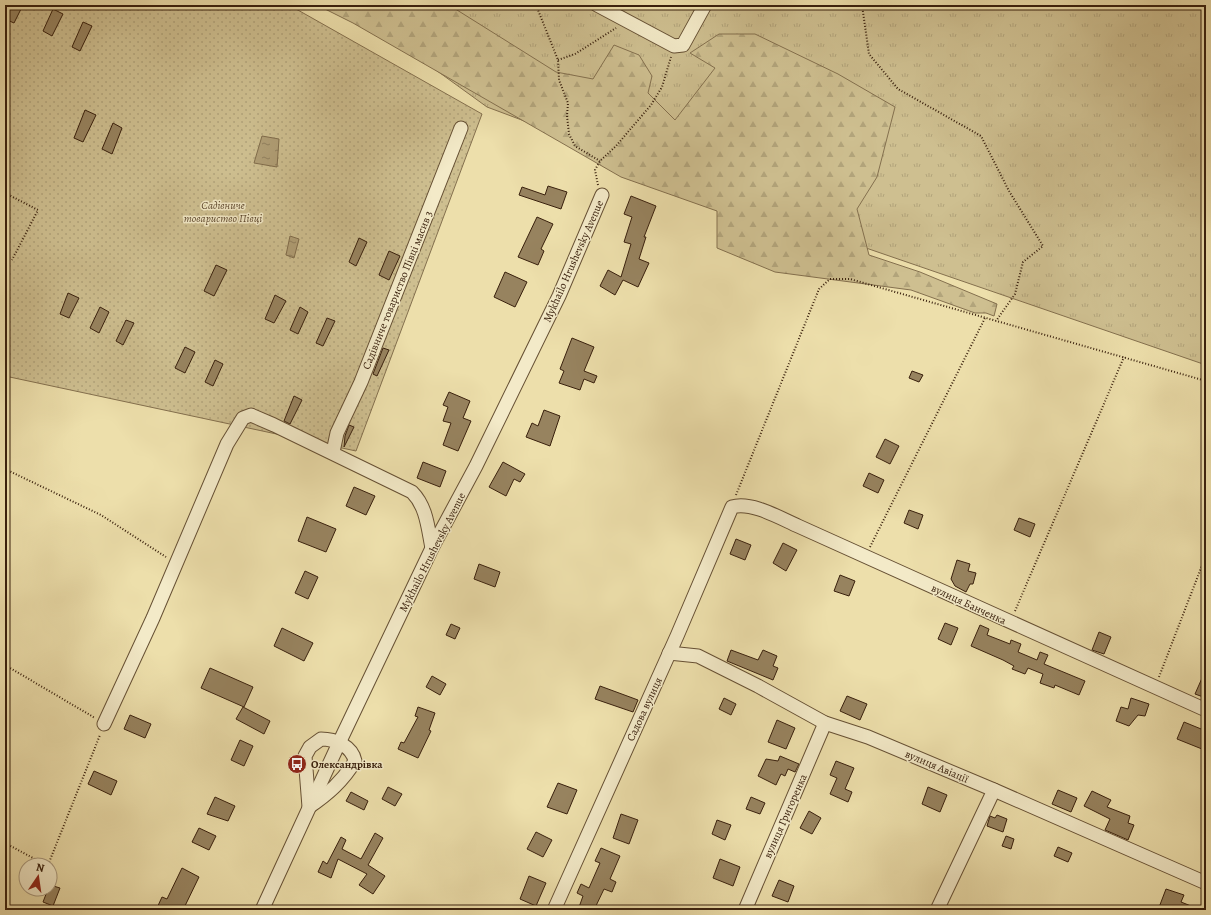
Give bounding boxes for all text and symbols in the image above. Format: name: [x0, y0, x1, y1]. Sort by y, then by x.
park label: Садівниче товариство Півці: [184, 198, 262, 226]
street label: Mykhailo Hrushevsky Avenue: [540, 198, 607, 325]
street label: Садівниче товариство Півці масив 3: [359, 209, 436, 372]
street label: Mykhailo Hrushevsky Avenue: [396, 490, 469, 614]
street label: вулиця Банченка: [929, 581, 1010, 629]
street label: Садова вулиця: [623, 675, 666, 744]
street label: вулиця Авіації: [903, 746, 971, 787]
bus stop icon: Олександрівка: [286, 753, 308, 775]
place label: Олександрівка: [311, 757, 383, 772]
street label: вулиця Григоренка: [760, 771, 811, 861]
north arrow: [18, 857, 58, 897]
text: N: [35, 860, 46, 876]

